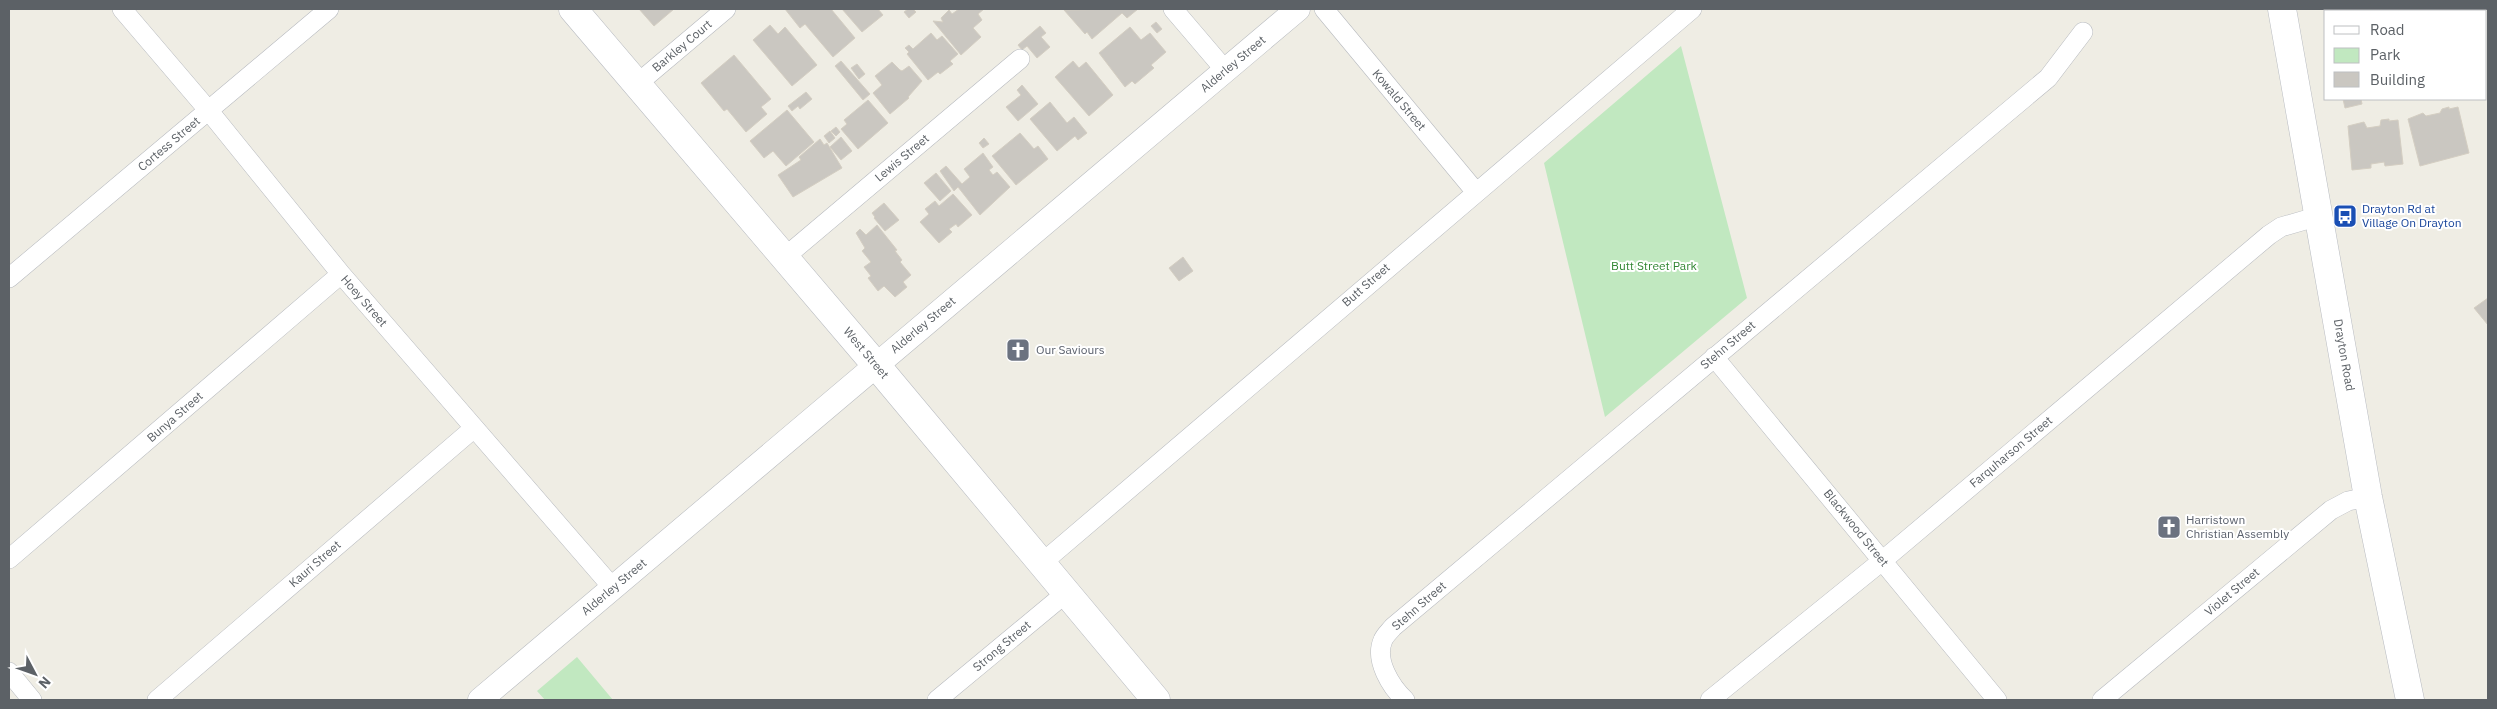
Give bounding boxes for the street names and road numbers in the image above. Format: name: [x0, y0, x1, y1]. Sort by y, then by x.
street label: Barkley Court: [649, 16, 715, 75]
street label: Alderley Street: [1197, 32, 1268, 95]
street label: Kowald Street: [1369, 66, 1429, 133]
street label: Cortess Street: [134, 113, 203, 174]
street label: Lewis Street: [871, 131, 932, 185]
street label: Butt Street: [1339, 260, 1393, 310]
street label: Hoey Street: [338, 272, 391, 330]
street label: Alderley Street: [887, 293, 958, 356]
street label: Stehn Street: [1697, 317, 1758, 372]
street label: Drayton Road: [2331, 318, 2358, 392]
street label: West Street: [840, 324, 892, 382]
street label: Bunya Street: [144, 388, 206, 445]
street label: Farquharson Street: [1966, 413, 2055, 491]
street label: Blackwood Street: [1821, 486, 1892, 569]
street label: Kauri Street: [286, 537, 344, 590]
street label: Alderley Street: [578, 555, 649, 618]
street label: Violet Street: [2201, 564, 2262, 619]
street label: Stehn Street: [1388, 578, 1449, 633]
street label: Strong Street: [970, 617, 1034, 674]

